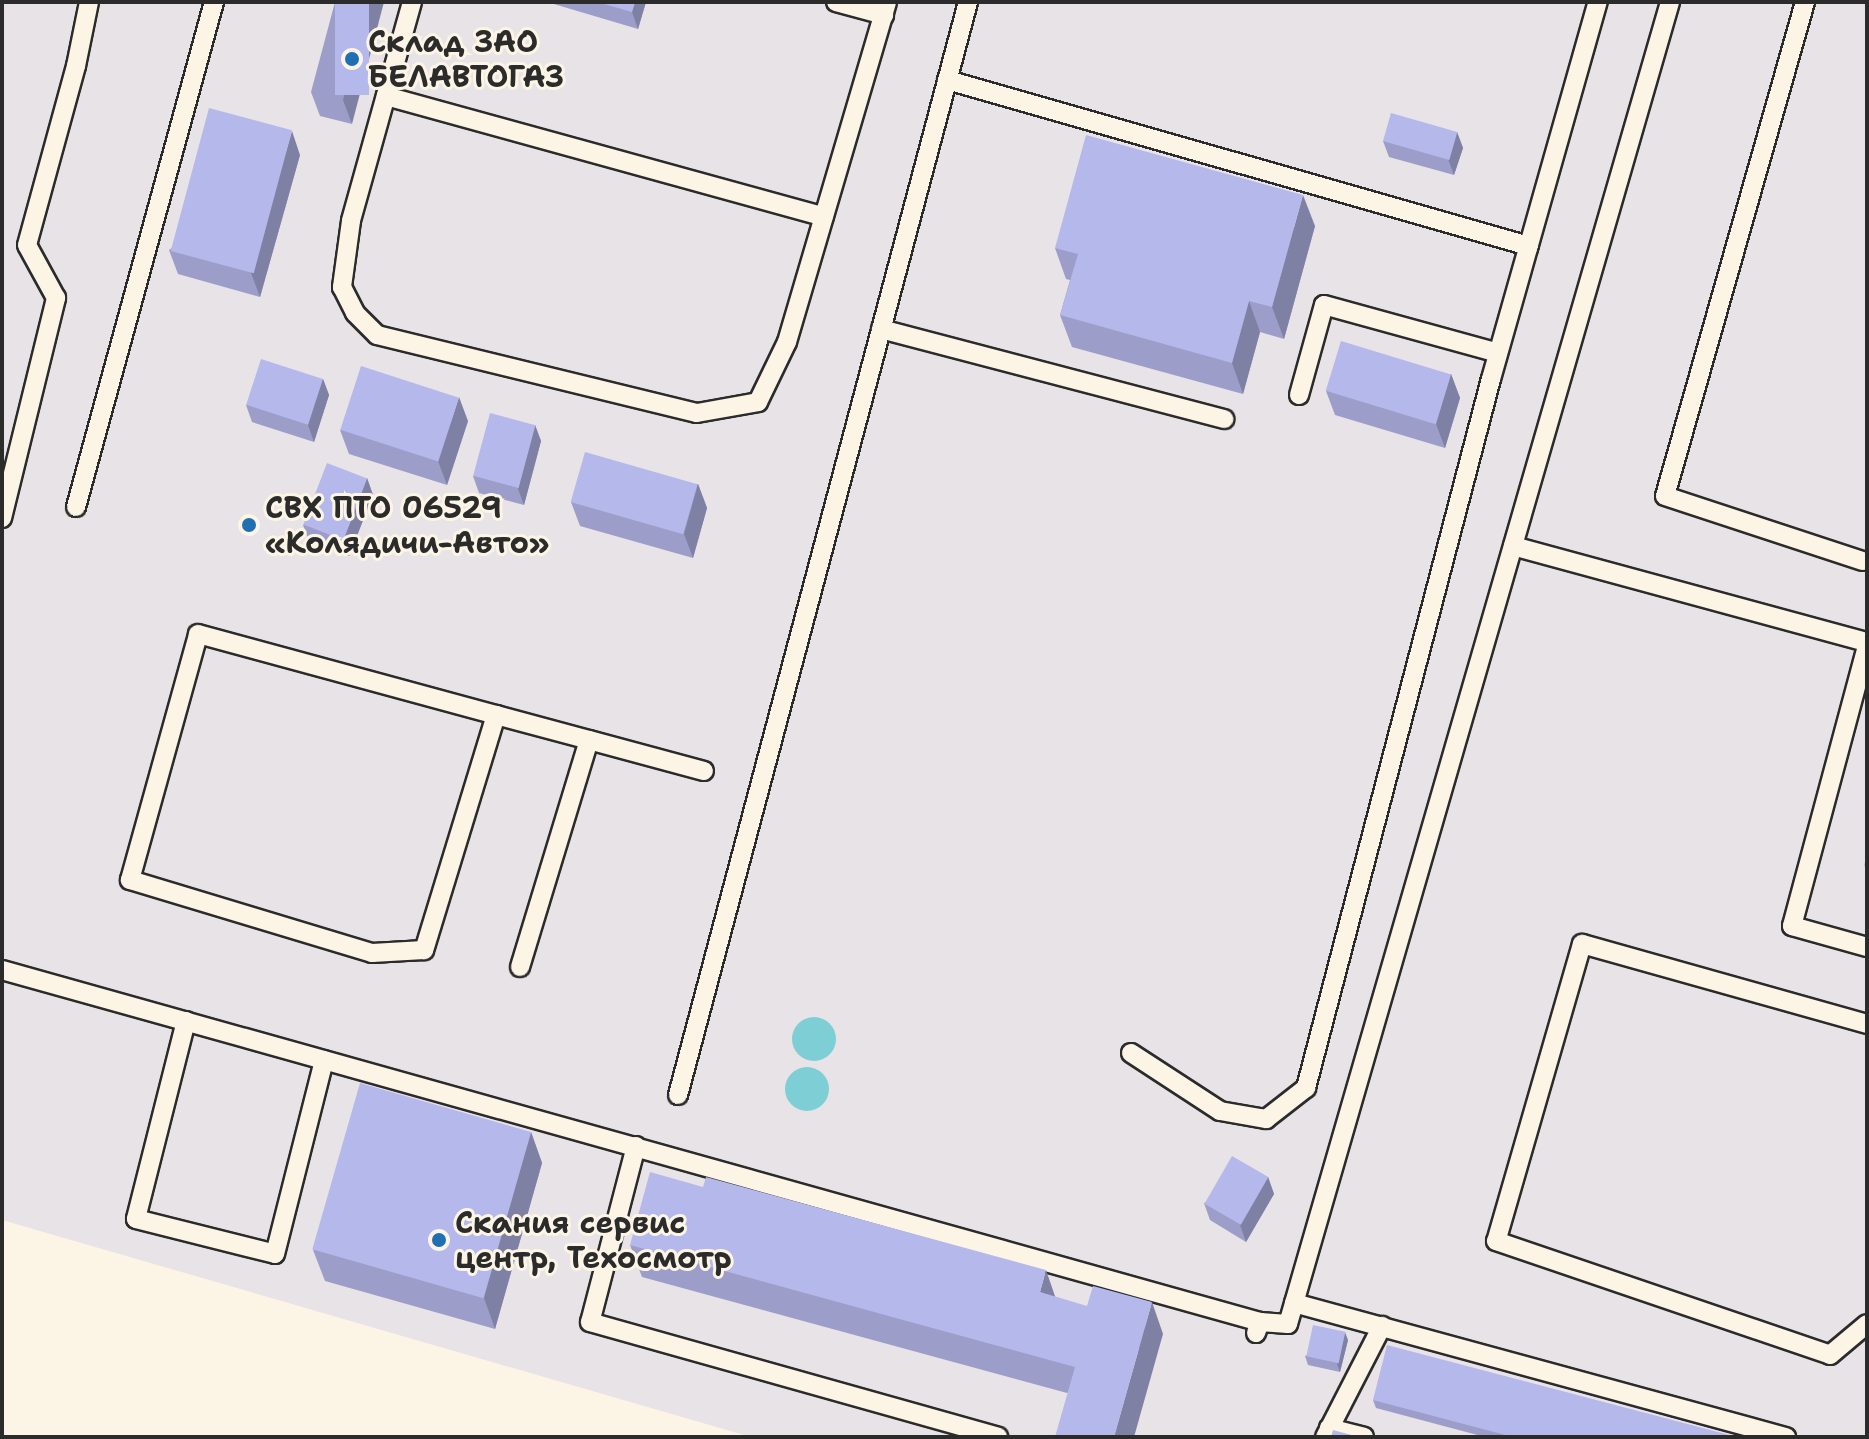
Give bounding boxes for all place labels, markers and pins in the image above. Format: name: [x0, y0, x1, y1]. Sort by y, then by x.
place label: Склад ЗАО БЕЛАВТОГАЗ: [368, 24, 564, 94]
marker: Склад ЗАО БЕЛАВТОГАЗ: [343, 50, 361, 68]
place label: СВХ ПТО 06529 «Колядичи-Авто»: [265, 490, 549, 560]
marker: СВХ ПТО 06529 «Колядичи-Авто»: [240, 516, 258, 534]
place label: Скания сервис центр, Техосмотр: [455, 1205, 732, 1276]
marker: Скания сервис центр, Техосмотр: [430, 1231, 448, 1249]

